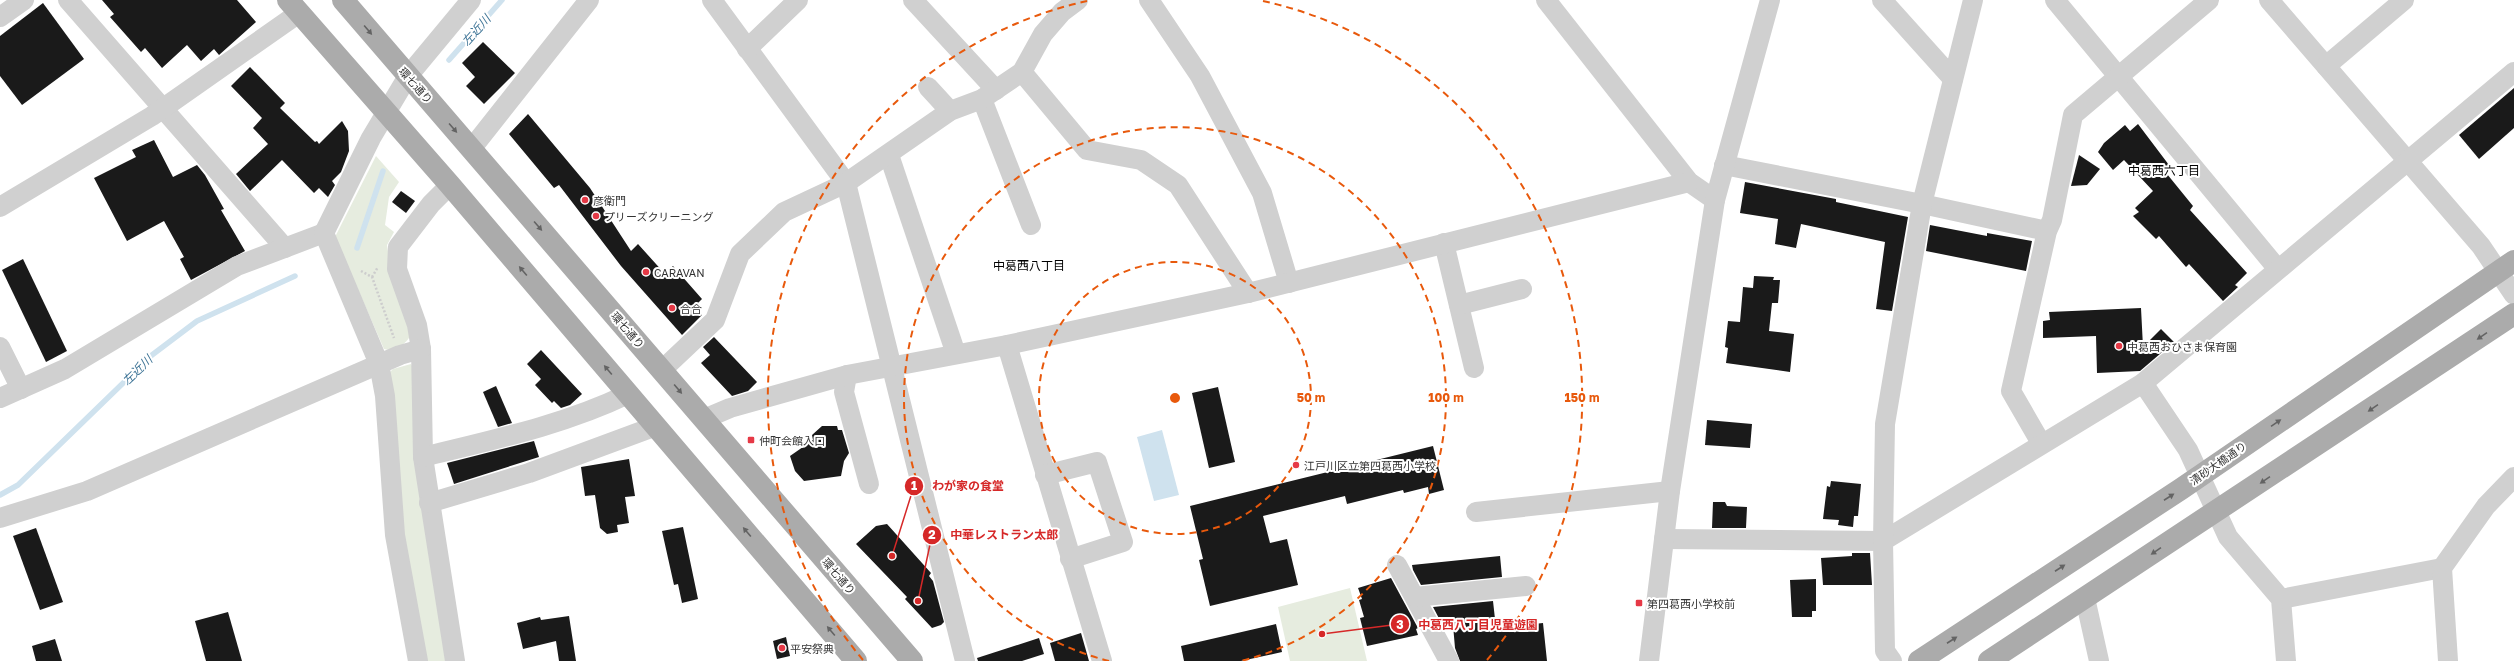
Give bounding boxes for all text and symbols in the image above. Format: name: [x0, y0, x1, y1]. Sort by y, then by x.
water label: 左近川: [458, 10, 495, 48]
one-way arrow: [363, 24, 372, 35]
street label: 環七通り: [396, 64, 436, 106]
one-way arrow: [449, 122, 458, 133]
district label: 中葛西六丁目: [2128, 163, 2200, 178]
place label: 彦衛門: [593, 194, 626, 207]
marker: 彦衛門: [580, 195, 590, 205]
place label: プリーズクリーニング: [604, 210, 713, 223]
marker: プリーズクリーニング: [591, 211, 601, 221]
one-way arrow: [534, 221, 543, 231]
district label: 中葛西八丁目: [993, 258, 1065, 273]
one-way arrow: [519, 265, 528, 276]
place label: CARAVAN: [654, 266, 705, 279]
marker: CARAVAN: [641, 267, 651, 277]
place label: 合合: [680, 302, 702, 315]
marker: 合合: [667, 303, 677, 313]
street label: 環七通り: [609, 309, 647, 351]
one-way arrow: [2476, 332, 2487, 340]
place label: 中葛西おひさま保育園: [2127, 340, 2237, 353]
marker: 中葛西おひさま保育園: [2114, 341, 2124, 351]
water label: 左近川: [119, 351, 157, 388]
one-way arrow: [603, 364, 612, 375]
one-way arrow: [673, 383, 682, 394]
text: 50 m: [1297, 390, 1325, 405]
text: 100 m: [1428, 390, 1464, 405]
text: 150 m: [1565, 390, 1599, 405]
centre of rings: [1168, 391, 1182, 405]
one-way arrow: [2368, 404, 2378, 412]
one-way arrow: [2271, 419, 2281, 427]
place label: 仲町会館入口: [759, 434, 825, 447]
marker: 仲町会館入口: [746, 435, 756, 445]
street label: 清砂大橋通り: [2187, 439, 2249, 487]
place label: 江戸川区立第四葛西小学校: [1304, 459, 1436, 472]
marker: 江戸川区立第四葛西小学校: [1291, 460, 1301, 470]
callout: わが家の食堂: [904, 474, 1012, 498]
one-way arrow: [2259, 476, 2271, 483]
text: 1: [911, 478, 917, 493]
text: わが家の食堂: [932, 478, 1004, 493]
one-way arrow: [2164, 493, 2174, 501]
callout: 中華レストラン太郎: [922, 523, 1066, 547]
one-way arrow: [742, 527, 751, 538]
text: 2: [928, 527, 936, 542]
text: 中華レストラン太郎: [950, 527, 1058, 542]
one-way arrow: [2151, 547, 2161, 555]
street label: 環七通り: [820, 555, 858, 597]
one-way arrow: [2055, 564, 2065, 572]
place label: 第四葛西小学校前: [1647, 597, 1735, 610]
marker: 第四葛西小学校前: [1634, 598, 1644, 608]
callout: 中葛西八丁目児童遊園: [1390, 612, 1546, 636]
text: 3: [1396, 617, 1404, 632]
text: 中葛西八丁目児童遊園: [1418, 617, 1538, 632]
one-way arrow: [826, 626, 835, 637]
one-way arrow: [1946, 636, 1957, 643]
place label: 平安祭典: [790, 642, 834, 655]
marker: 平安祭典: [777, 643, 787, 653]

